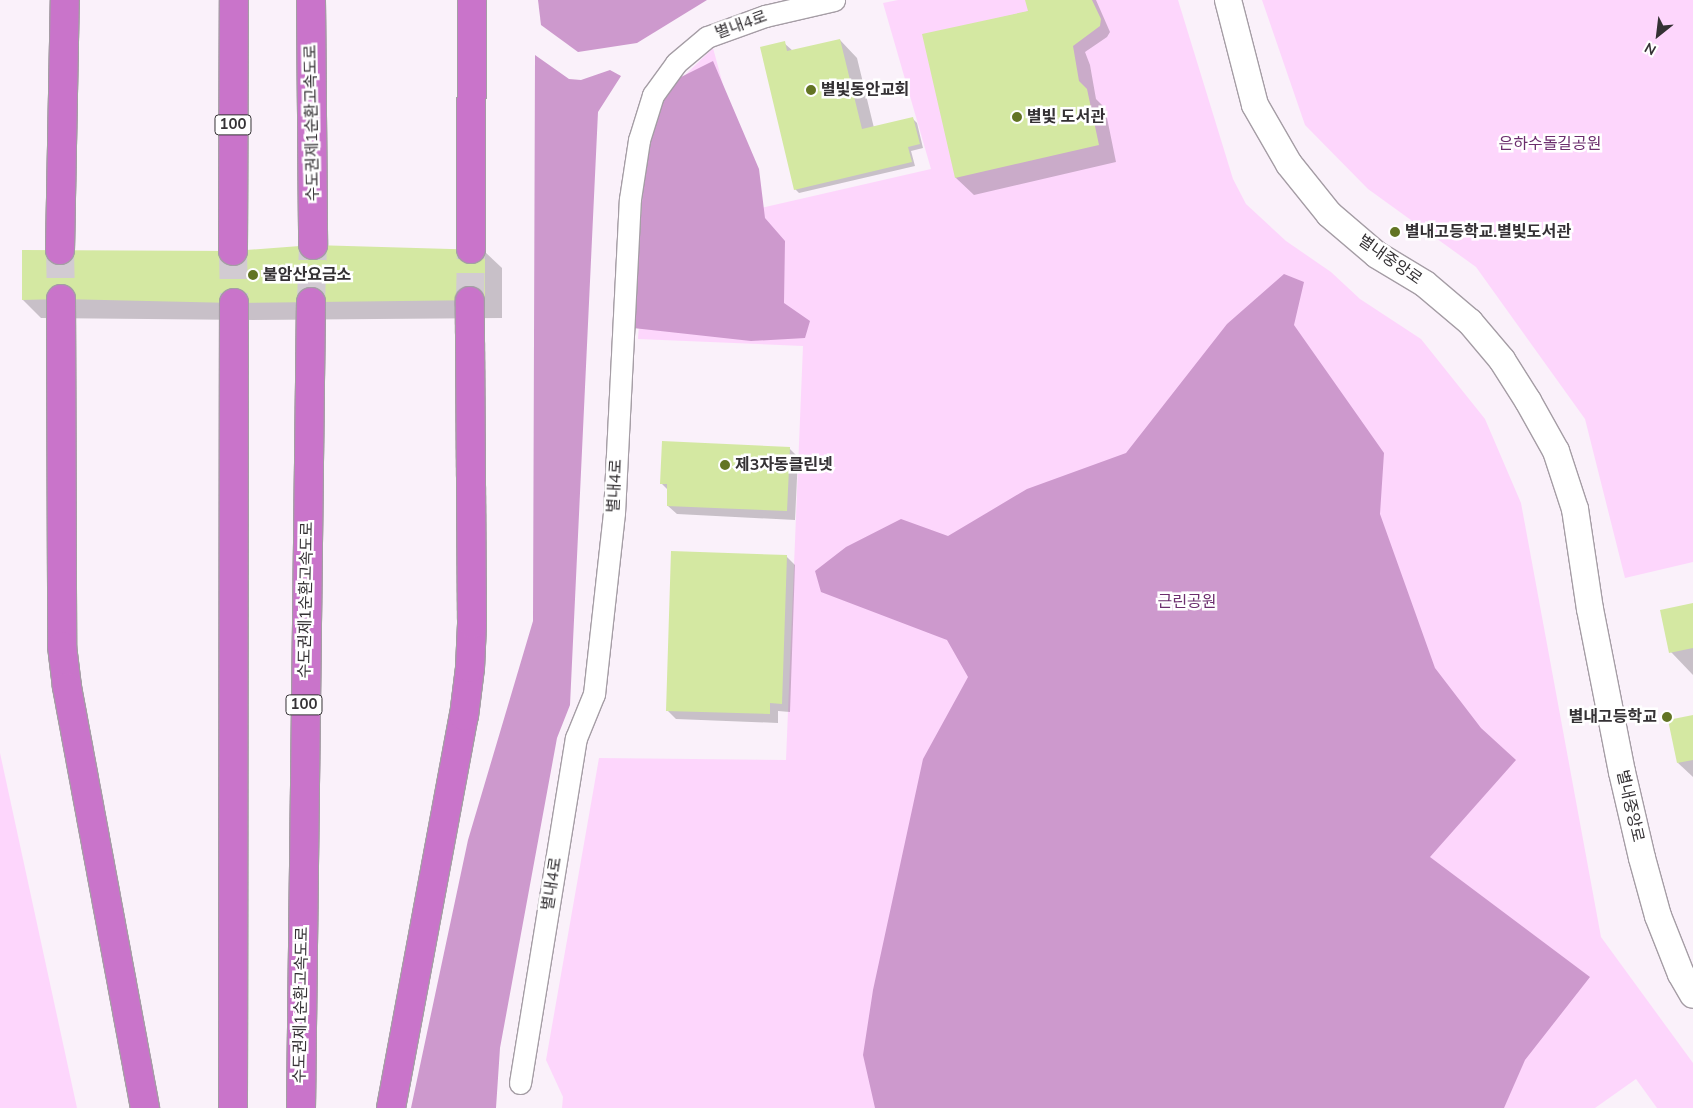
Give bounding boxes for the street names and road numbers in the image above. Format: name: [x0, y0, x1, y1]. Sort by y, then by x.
street label: 별내4로: [712, 7, 770, 43]
street label: 수도권제1순환고속도로: [301, 44, 323, 202]
road number: 100: [214, 112, 252, 138]
street label: 별내중앙로: [1354, 231, 1426, 289]
street label: 별내4로: [604, 459, 626, 513]
street label: 수도권제1순환고속도로: [295, 521, 317, 679]
road number: 100: [285, 692, 323, 718]
street label: 별내중앙로: [1612, 768, 1648, 844]
street label: 별내4로: [538, 856, 566, 912]
street label: 수도권제1순환고속도로: [290, 926, 312, 1084]

